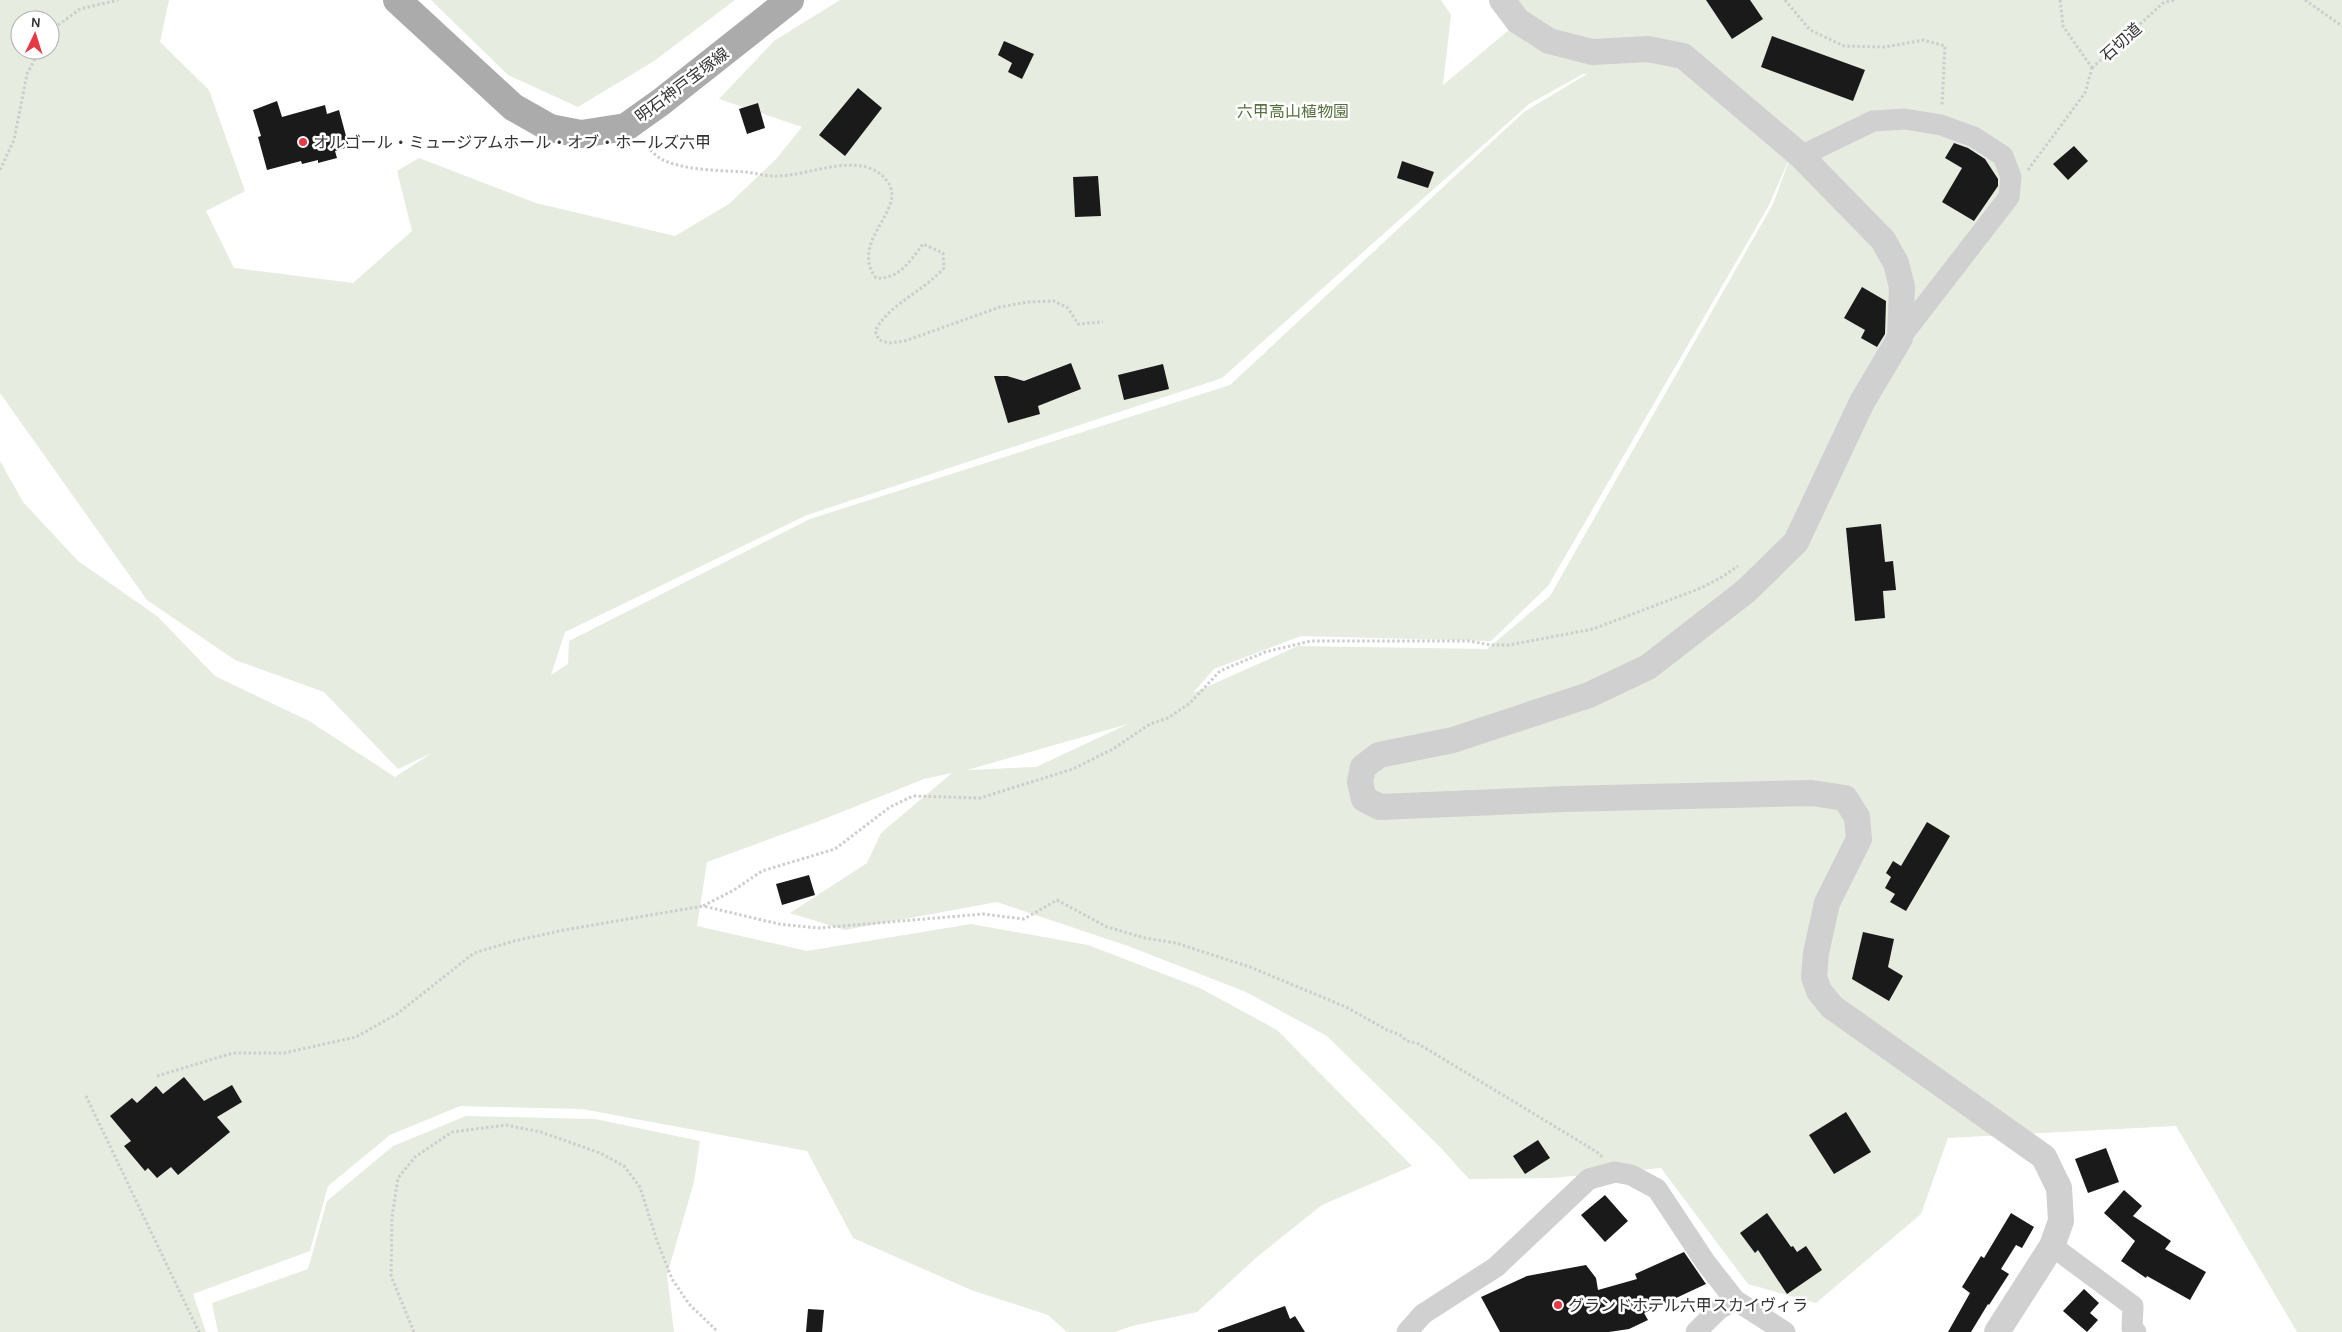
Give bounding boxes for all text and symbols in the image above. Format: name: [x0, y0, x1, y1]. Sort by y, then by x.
north arrow: [10, 10, 60, 60]
text: N: [30, 14, 41, 31]
street label: 石切道: [2097, 19, 2145, 65]
street label: 明石神戸宝塚線: [632, 44, 732, 126]
park label: 六甲高山植物園: [1237, 102, 1349, 121]
place label: オルゴール・ミュージアムホール・オブ・ホールズ六甲: [313, 133, 711, 152]
marker: オルゴール・ミュージアムホール・オブ・ホールズ六甲: [297, 136, 309, 148]
place label: グランドホテル六甲スカイヴィラ: [1568, 1296, 1808, 1315]
marker: グランドホテル六甲スカイヴィラ: [1552, 1299, 1564, 1311]

